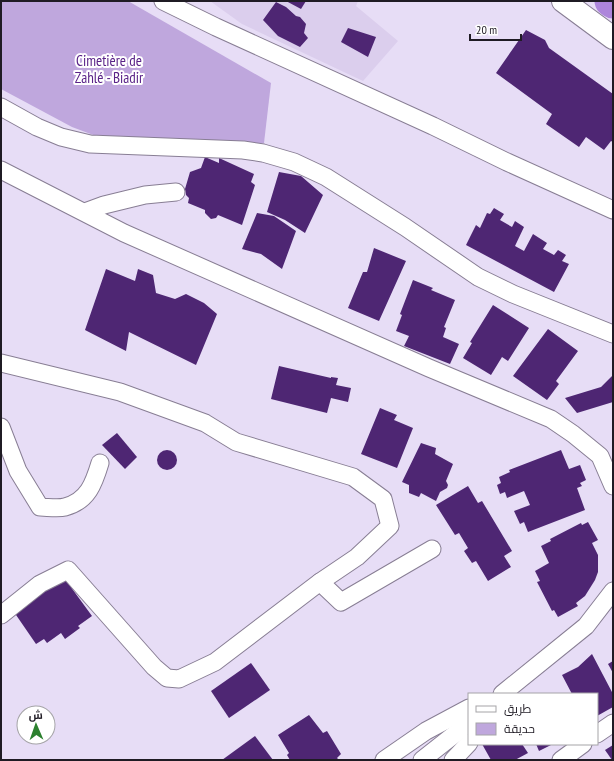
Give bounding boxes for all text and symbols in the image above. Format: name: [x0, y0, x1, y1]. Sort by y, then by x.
scale bar: [470, 16, 521, 42]
text: 20 m: [476, 22, 497, 37]
park label: Cimetière de Zahlé - Biadir: [75, 51, 144, 87]
legend: [468, 693, 598, 745]
text: طريق: [504, 701, 532, 716]
north arrow: [16, 705, 56, 745]
text: ش: [28, 708, 43, 722]
text: حديقة: [504, 721, 535, 736]

